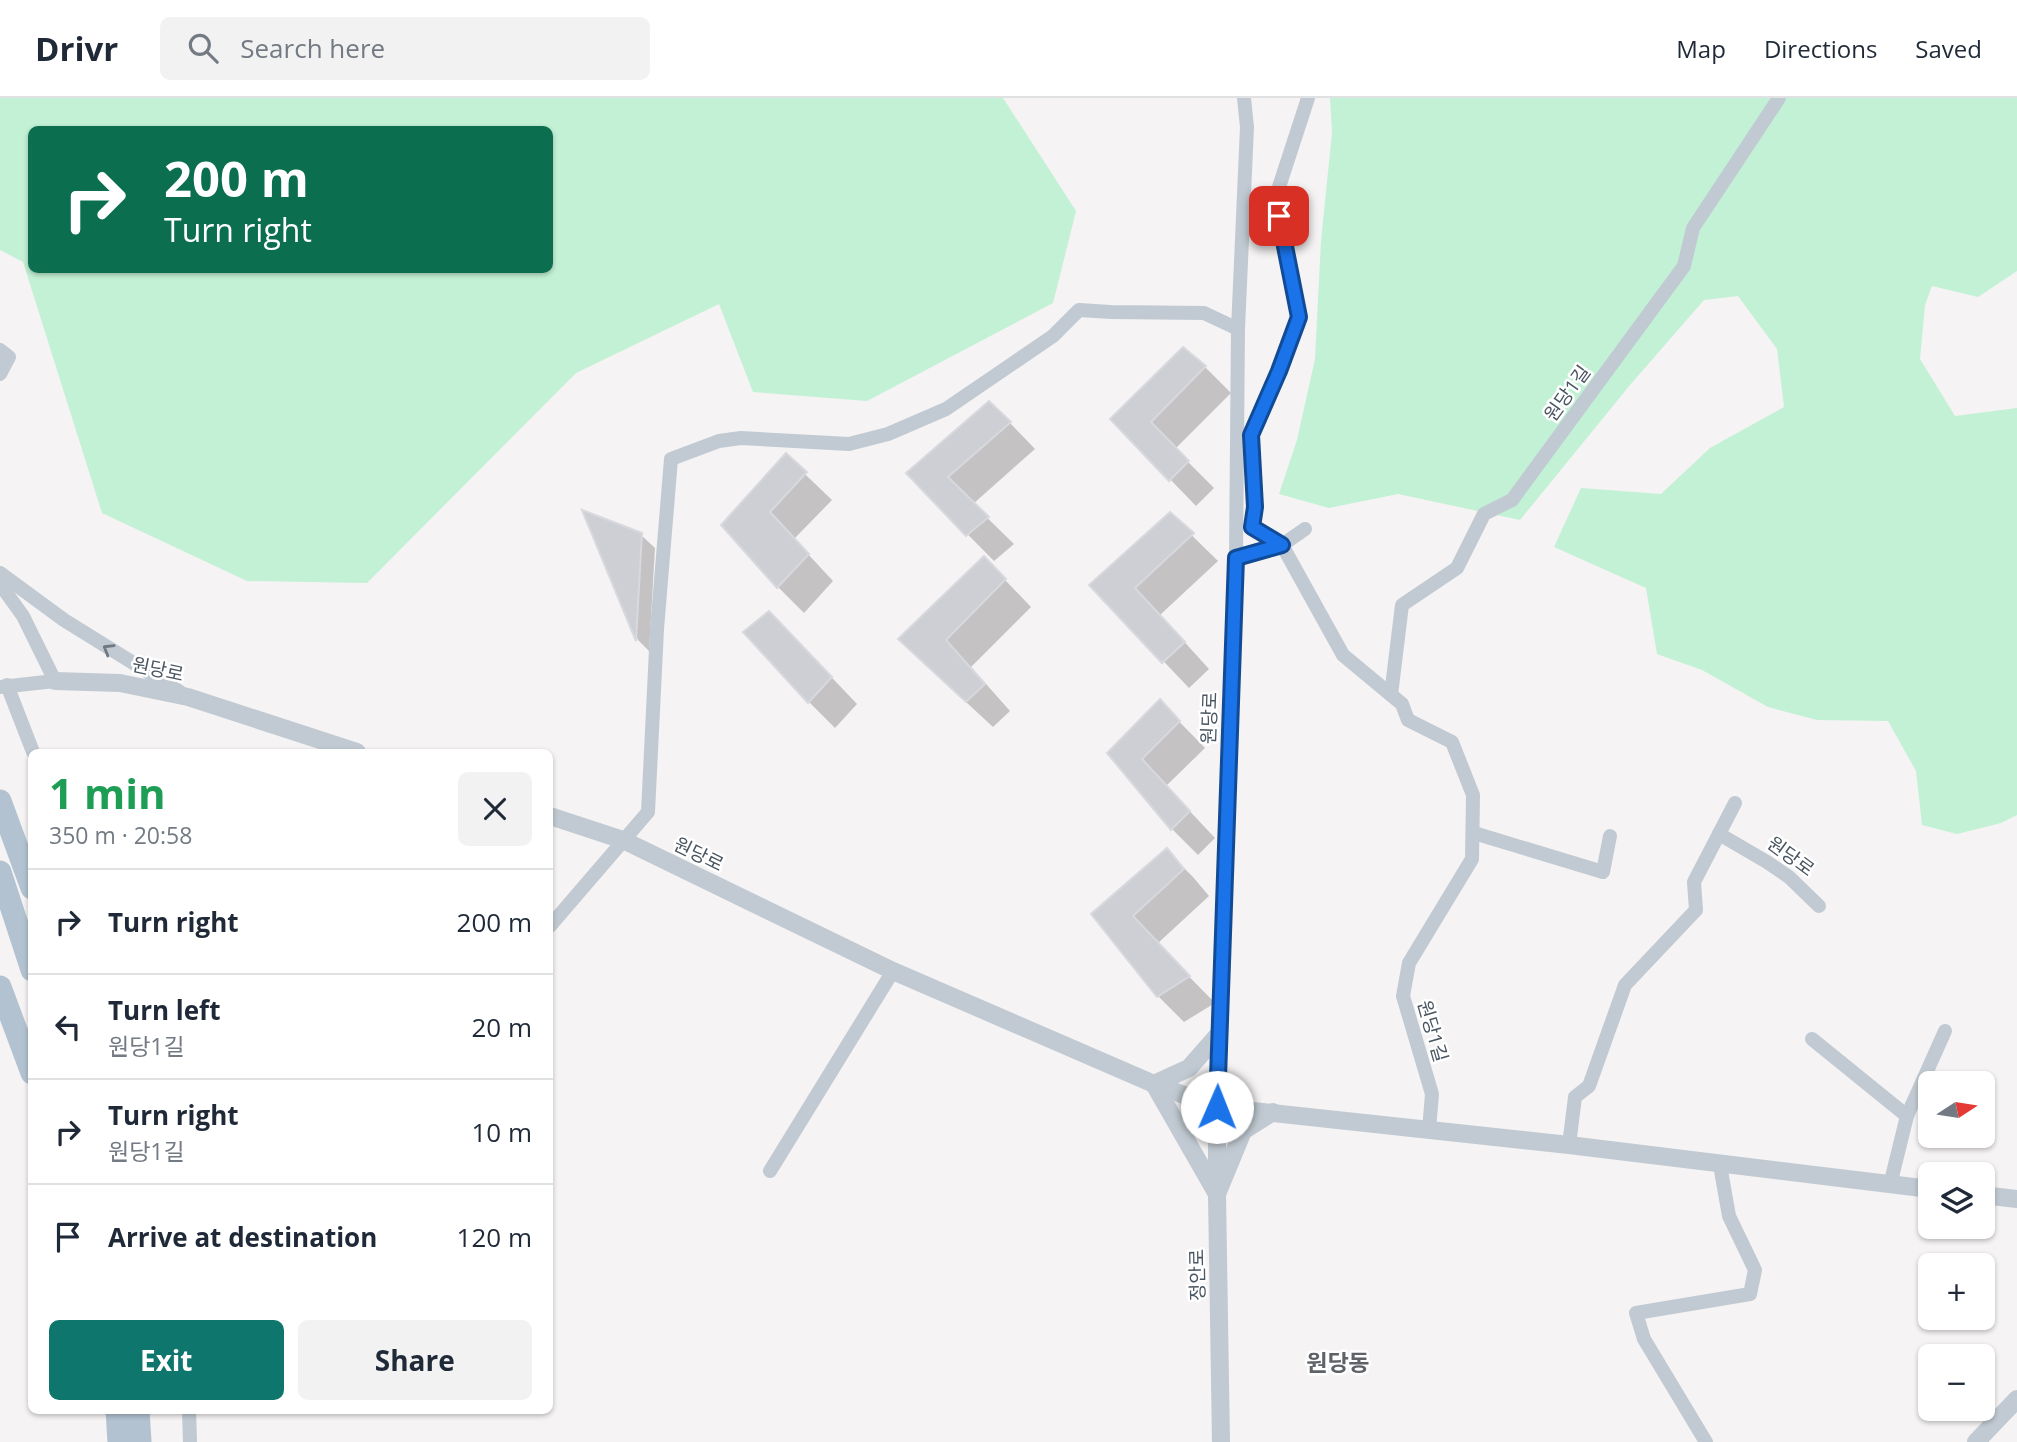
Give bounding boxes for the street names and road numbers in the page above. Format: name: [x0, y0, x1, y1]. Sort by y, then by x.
street label: 원당1길: [1538, 360, 1596, 426]
street label: 원당로: [130, 651, 186, 687]
street label: 원당로: [1195, 691, 1223, 745]
street label: 원당로: [1762, 830, 1820, 882]
street label: 원당로: [670, 831, 728, 877]
street label: 원당1길: [1412, 997, 1454, 1065]
street label: 정안로: [1184, 1249, 1210, 1301]

